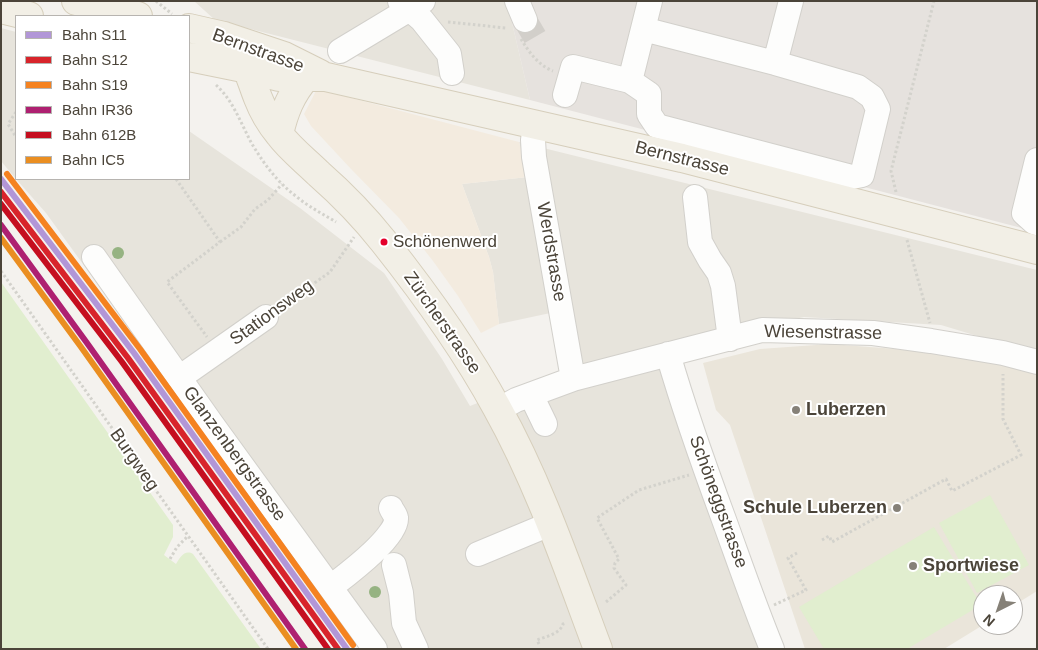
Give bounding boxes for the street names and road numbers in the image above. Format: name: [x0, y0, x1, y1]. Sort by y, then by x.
street label: Bernstrasse: [209, 24, 307, 78]
street label: Bernstrasse: [633, 137, 731, 181]
street label: Werdstrasse: [532, 201, 570, 303]
street label: Zürcherstrasse: [399, 268, 485, 378]
street label: Stationsweg: [226, 275, 318, 351]
street label: Wiesenstrasse: [764, 321, 882, 345]
street label: Glanzenbergstrasse: [178, 382, 290, 526]
street label: Burgweg: [105, 425, 163, 495]
street label: Schöneggstrasse: [684, 433, 752, 571]

